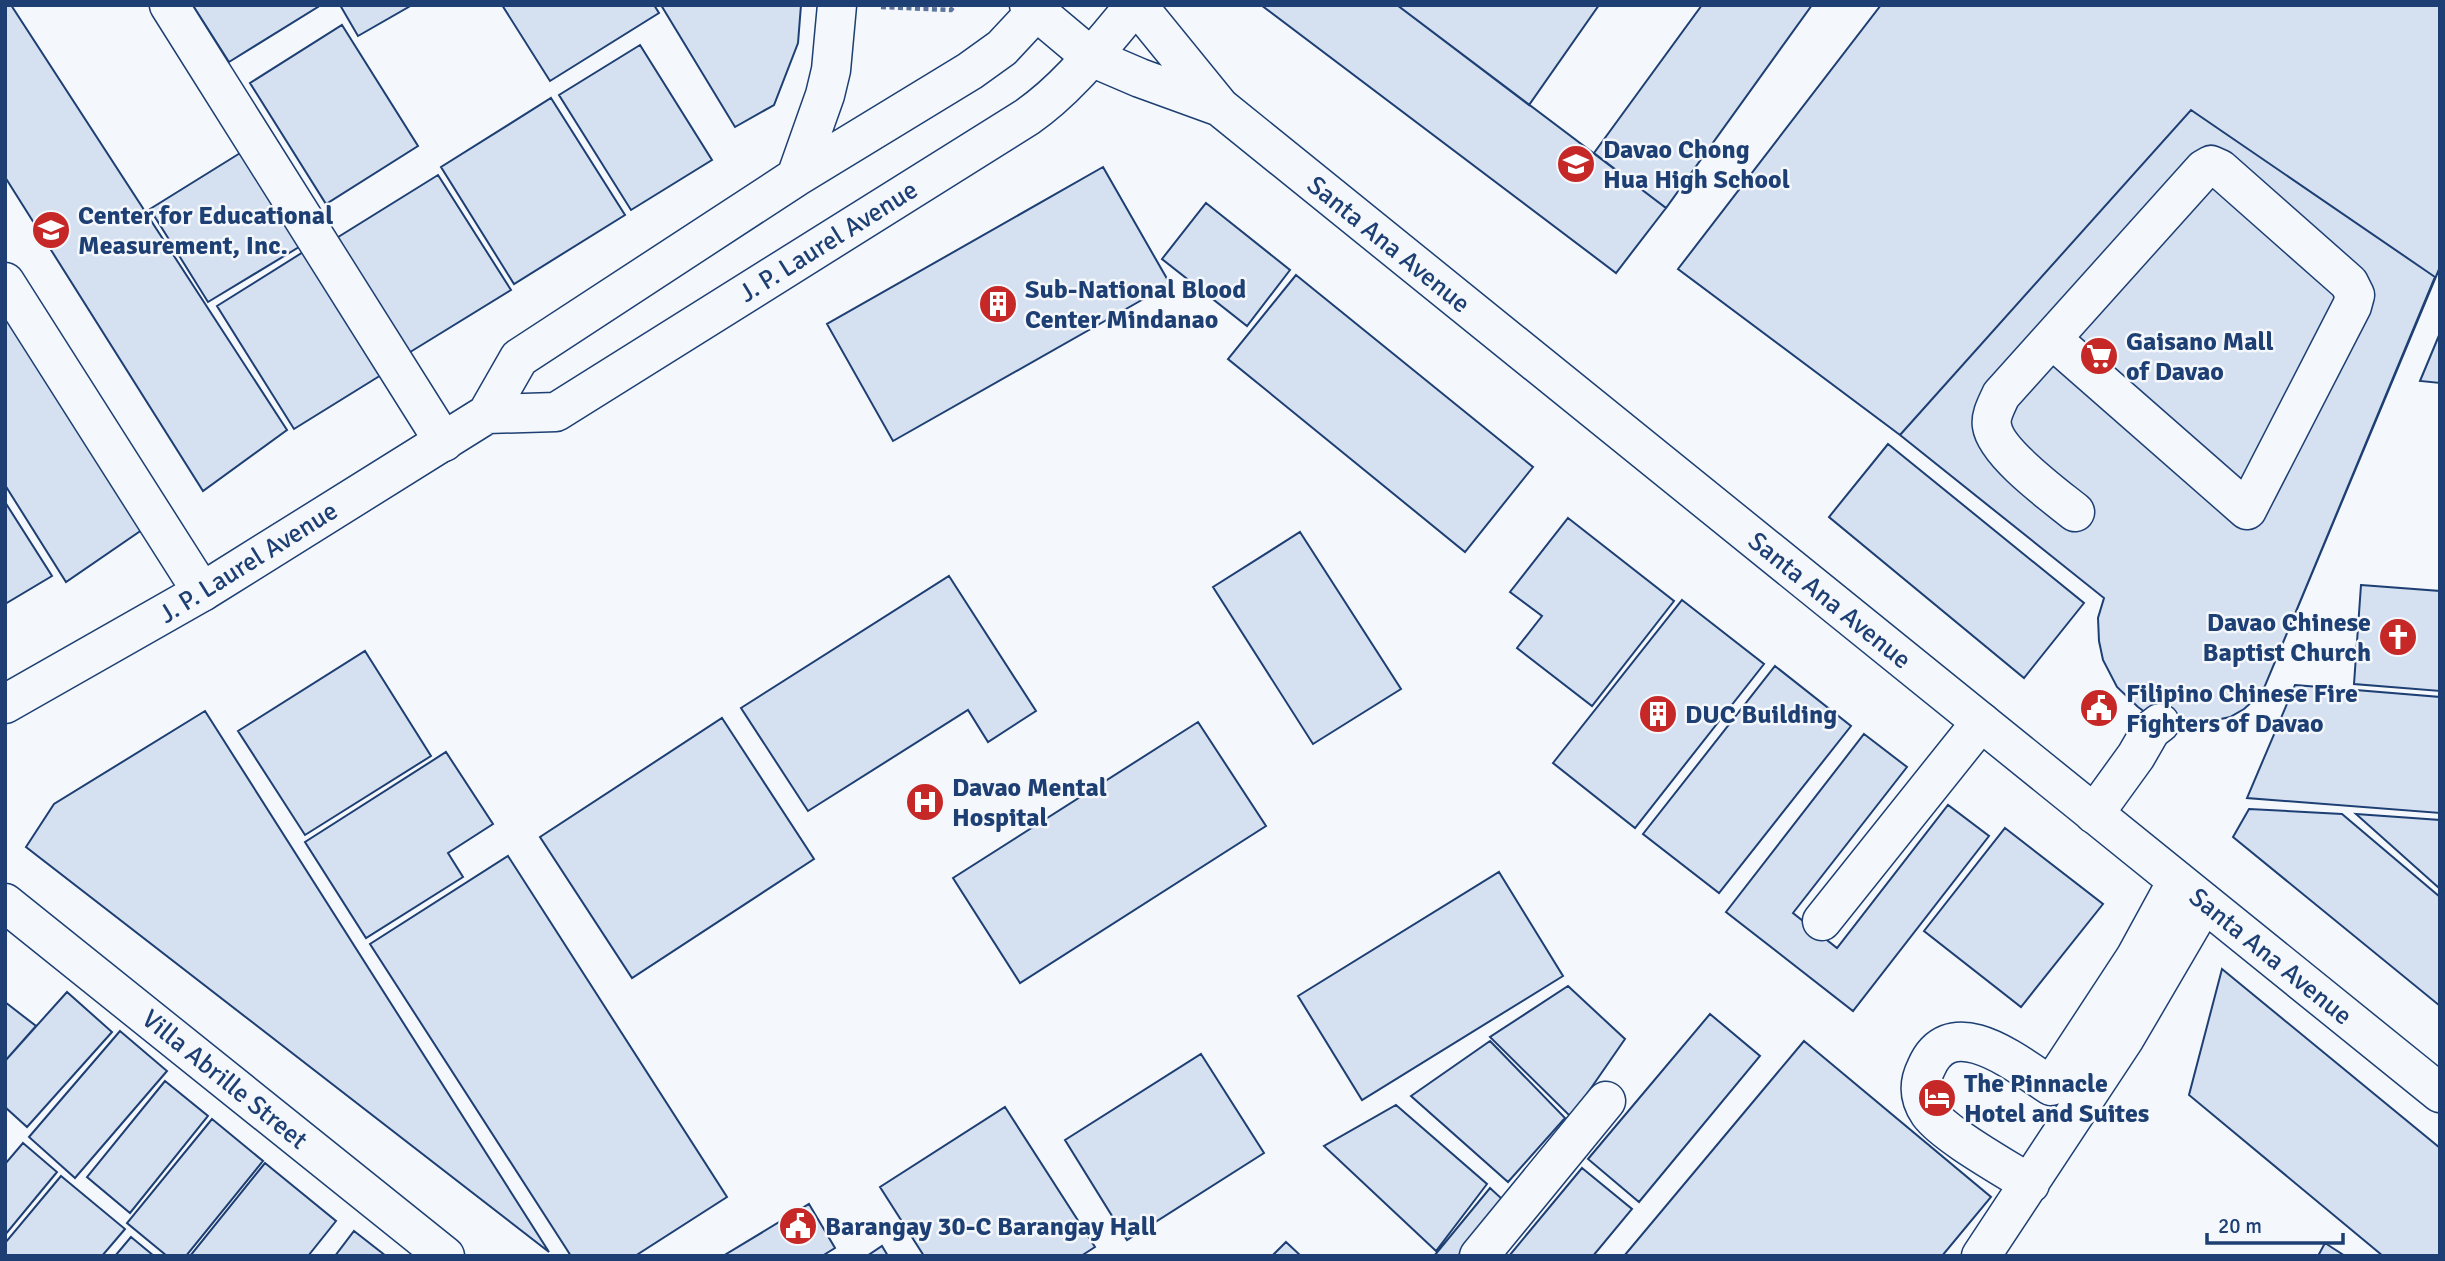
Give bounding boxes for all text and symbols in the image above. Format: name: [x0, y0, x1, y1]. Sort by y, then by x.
place label: Davao Chong Hua High School: [1603, 134, 1790, 196]
school or university icon: Davao Chong Hua High School: [1555, 143, 1597, 185]
street label: Santa Ana Avenue: [1301, 169, 1476, 320]
street label: J. P. Laurel Avenue: [733, 174, 924, 310]
place label: Center for Educational Measurement, Inc.: [78, 200, 333, 262]
school or university icon: Center for Educational Measurement, Inc.: [30, 209, 72, 251]
place label: Sub-National Blood Center Mindanao: [1025, 274, 1246, 336]
building icon: Sub-National Blood Center Mindanao: [977, 283, 1019, 325]
place label: Gaisano Mall of Davao: [2126, 326, 2274, 388]
supermarket icon: Gaisano Mall of Davao: [2078, 335, 2120, 377]
street label: J. P. Laurel Avenue: [153, 495, 344, 631]
street label: Santa Ana Avenue: [1742, 525, 1917, 676]
place label: Davao Chinese Baptist Church: [2203, 607, 2371, 669]
church icon: Davao Chinese Baptist Church: [2377, 616, 2419, 658]
place label: Filipino Chinese Fire Fighters of Davao: [2126, 678, 2358, 740]
public building icon: Filipino Chinese Fire Fighters of Davao: [2078, 687, 2120, 729]
building icon: DUC Building: [1637, 693, 1679, 735]
place label: DUC Building: [1685, 699, 1837, 731]
place label: Davao Mental Hospital: [952, 772, 1107, 834]
hospital icon: Davao Mental Hospital: [904, 781, 946, 823]
street label: Santa Ana Avenue: [2183, 881, 2358, 1032]
street label: Villa Abrille Street: [135, 1003, 314, 1156]
place label: The Pinnacle Hotel and Suites: [1964, 1068, 2149, 1130]
hotel icon: The Pinnacle Hotel and Suites: [1916, 1077, 1958, 1119]
scale bar: [2207, 1202, 2344, 1246]
public building icon: Barangay 30-C Barangay Hall: [777, 1205, 819, 1247]
place label: Barangay 30-C Barangay Hall: [825, 1211, 1157, 1243]
text: 20 m: [2218, 1213, 2262, 1239]

